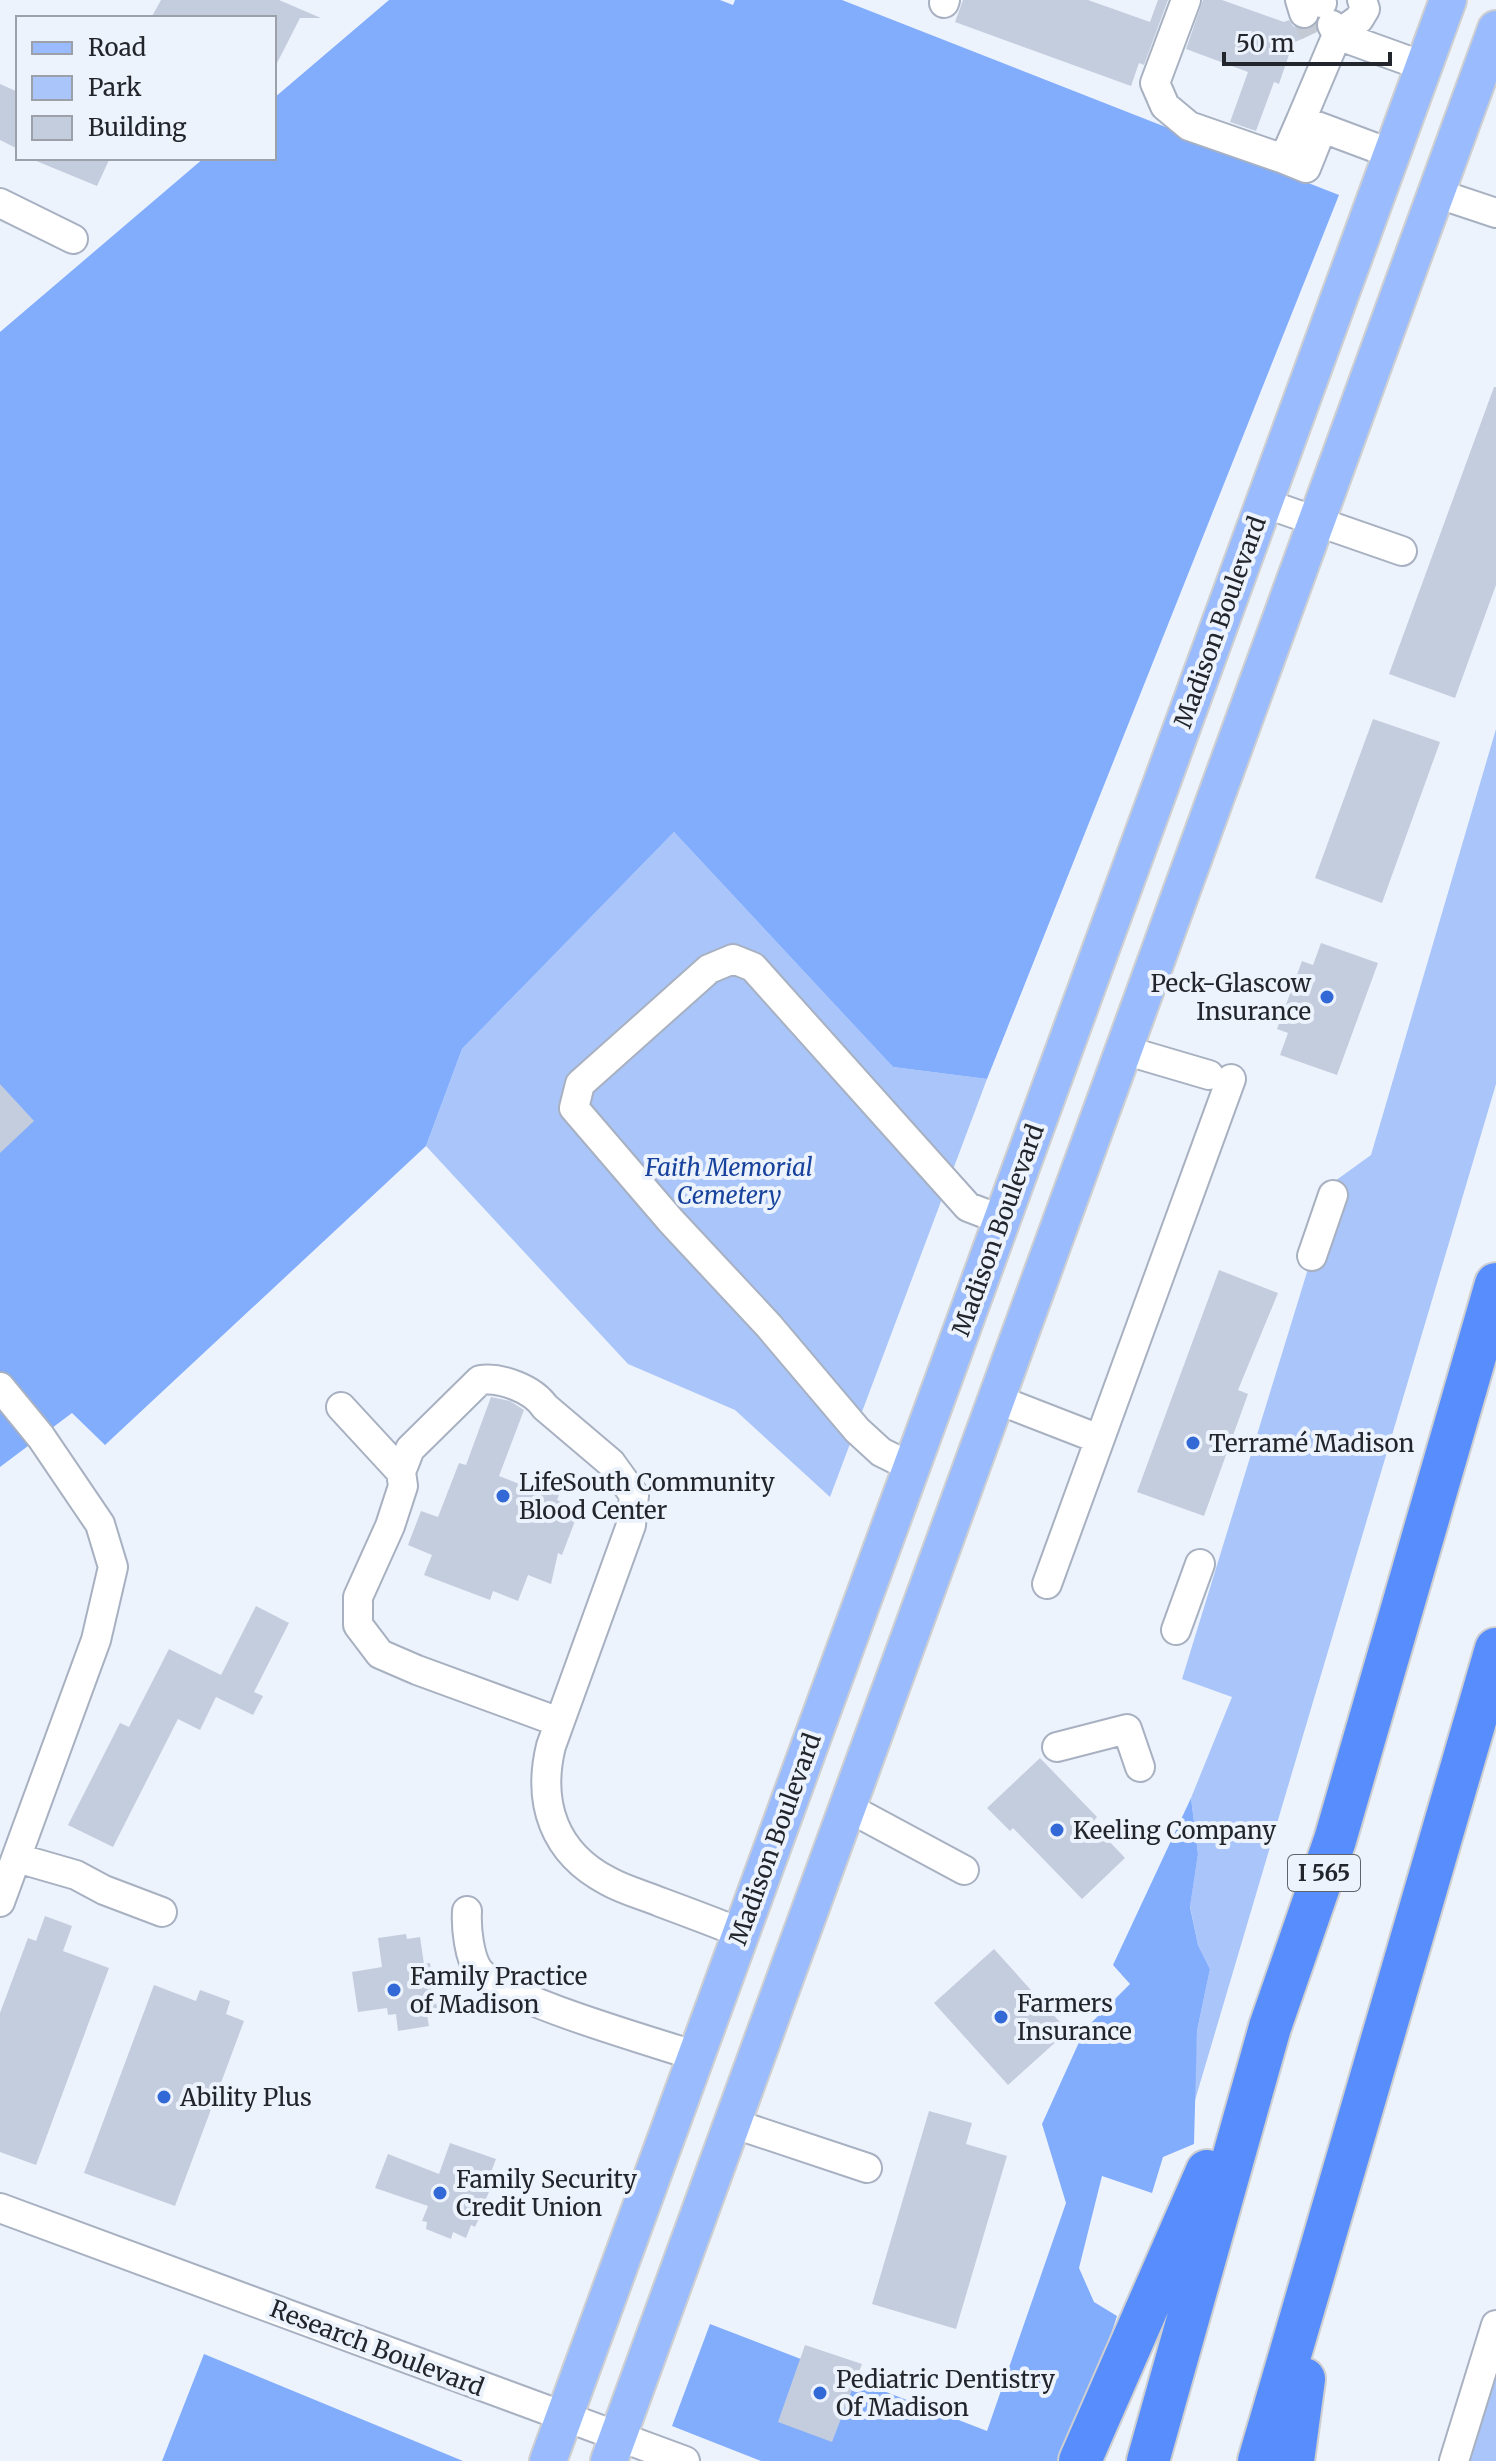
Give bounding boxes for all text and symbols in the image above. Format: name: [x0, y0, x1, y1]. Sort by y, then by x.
legend: [16, 16, 276, 160]
scale bar: [1224, 16, 1390, 66]
text: 50 m: [1236, 28, 1295, 59]
text: Road: [88, 32, 146, 63]
text: Park: [88, 72, 142, 103]
text: Building: [88, 112, 187, 143]
street label: Madison Boulevard: [1167, 512, 1273, 732]
place label: Peck-Glascow Insurance: [1150, 968, 1312, 1027]
marker: Peck-Glascow Insurance: [1318, 988, 1336, 1006]
street label: Madison Boulevard: [945, 1120, 1051, 1340]
park label: Faith Memorial Cemetery: [644, 1152, 813, 1211]
place label: Terramé Madison: [1209, 1428, 1415, 1459]
marker: Terramé Madison: [1184, 1434, 1202, 1452]
place label: LifeSouth Community Blood Center: [519, 1467, 775, 1526]
marker: LifeSouth Community Blood Center: [494, 1487, 512, 1505]
street label: Madison Boulevard: [722, 1729, 828, 1949]
place label: Keeling Company: [1073, 1815, 1276, 1846]
marker: Keeling Company: [1048, 1821, 1066, 1839]
road number: I 565: [1288, 1855, 1360, 1891]
place label: Family Practice of Madison: [410, 1961, 587, 2020]
marker: Family Practice of Madison: [385, 1981, 403, 1999]
place label: Farmers Insurance: [1017, 1988, 1132, 2047]
marker: Farmers Insurance: [992, 2008, 1010, 2026]
place label: Ability Plus: [179, 2082, 312, 2113]
marker: Ability Plus: [155, 2088, 173, 2106]
place label: Family Security Credit Union: [456, 2164, 637, 2223]
marker: Family Security Credit Union: [431, 2184, 449, 2202]
street label: Research Boulevard: [266, 2293, 488, 2403]
place label: Pediatric Dentistry Of Madison: [836, 2364, 1055, 2423]
marker: Pediatric Dentistry Of Madison: [811, 2384, 829, 2402]

